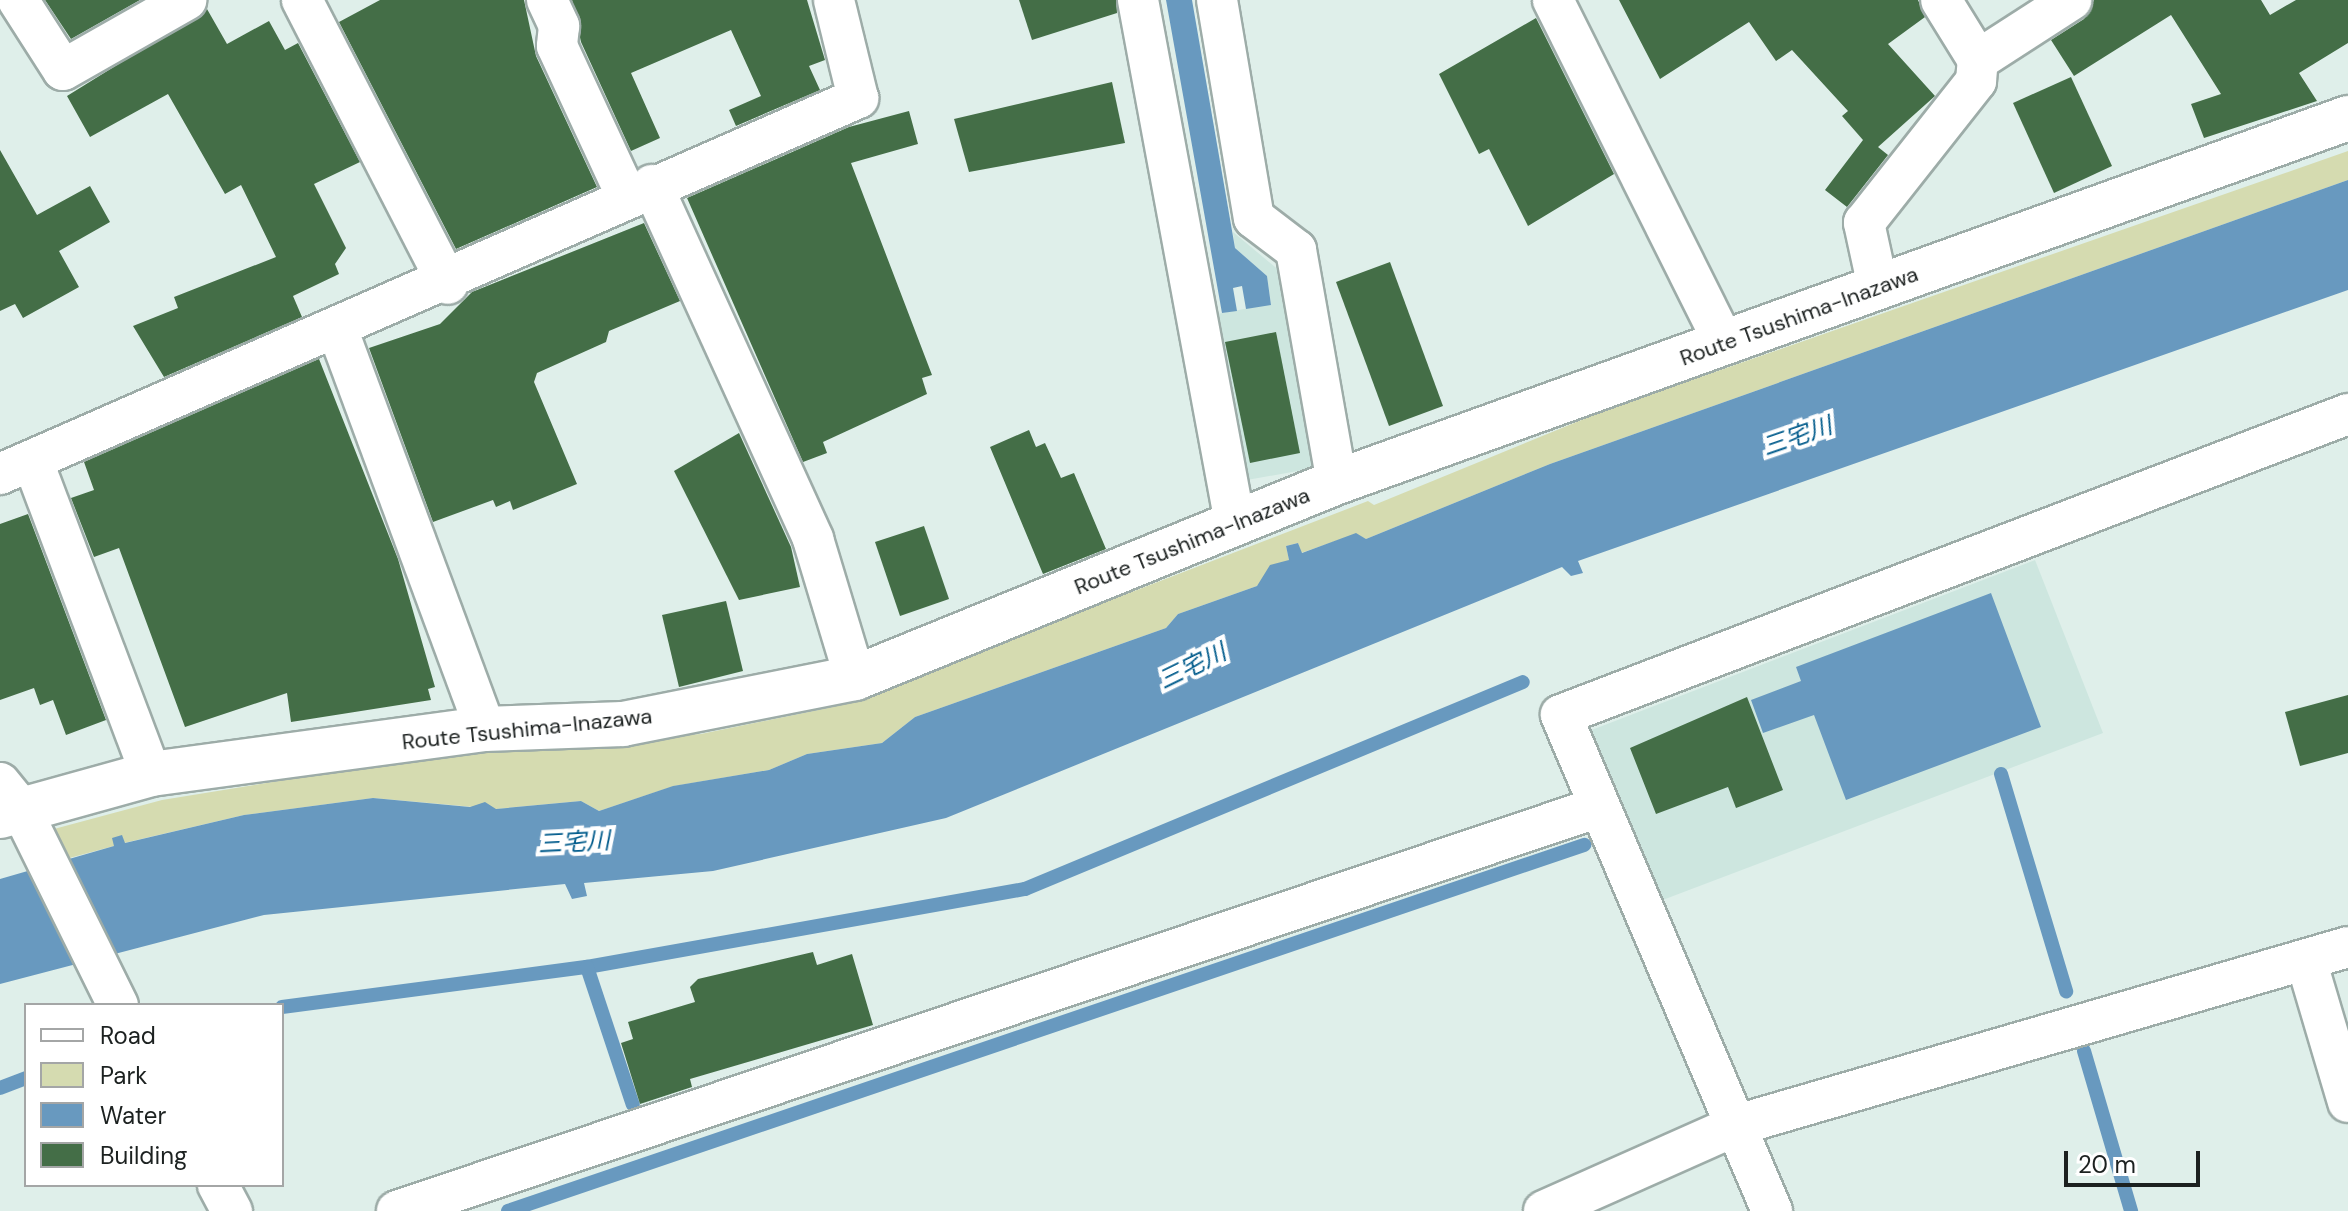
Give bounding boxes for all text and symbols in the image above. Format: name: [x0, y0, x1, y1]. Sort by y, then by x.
street label: Route Tsushima-Inazawa: [1676, 261, 1922, 371]
water label: 三宅川: [1758, 411, 1836, 461]
street label: Route Tsushima-Inazawa: [1070, 482, 1314, 600]
water label: 三宅川: [1153, 637, 1231, 695]
street label: Route Tsushima-Inazawa: [401, 703, 653, 755]
water label: 三宅川: [537, 826, 611, 858]
legend: [24, 1003, 284, 1187]
text: Road: [100, 1020, 156, 1051]
text: Park: [100, 1060, 147, 1091]
text: Water: [100, 1100, 166, 1131]
scale bar: [2068, 1135, 2204, 1185]
text: Building: [100, 1140, 187, 1171]
text: 20 m: [2078, 1149, 2136, 1180]

